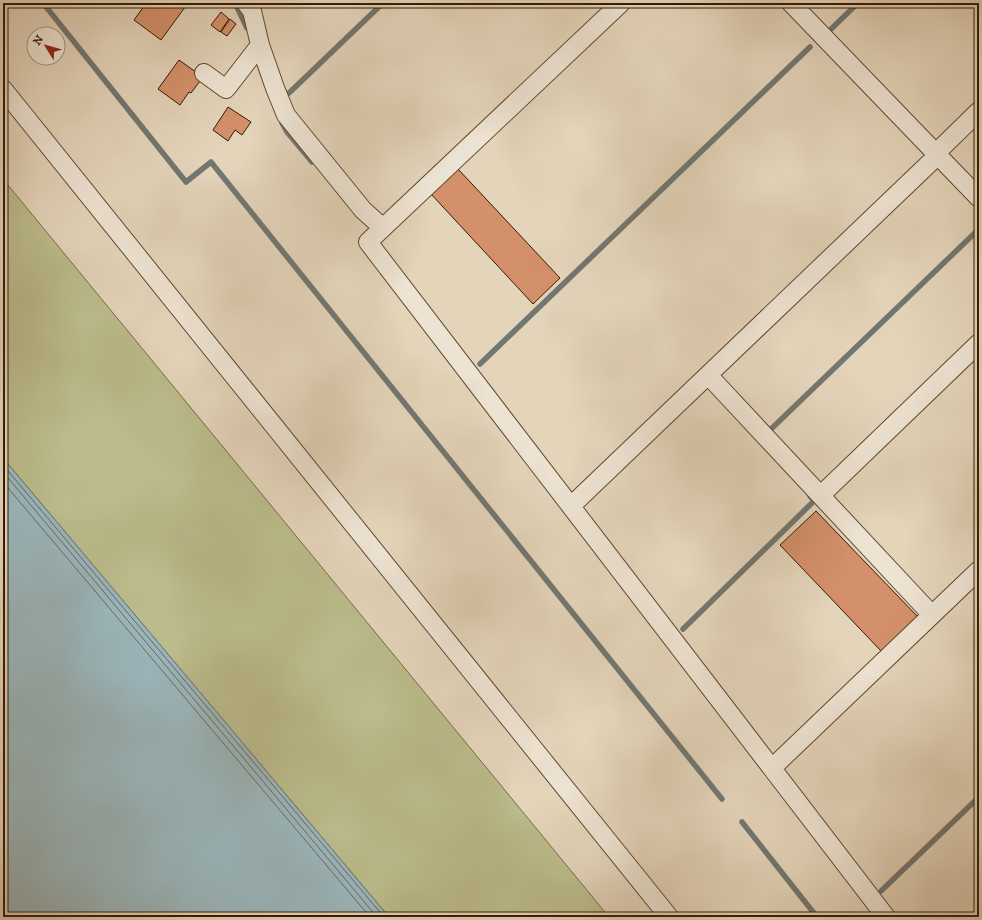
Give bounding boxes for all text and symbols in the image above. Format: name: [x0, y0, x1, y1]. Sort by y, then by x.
north arrow: [26, 26, 66, 66]
text: N: [31, 33, 47, 48]

